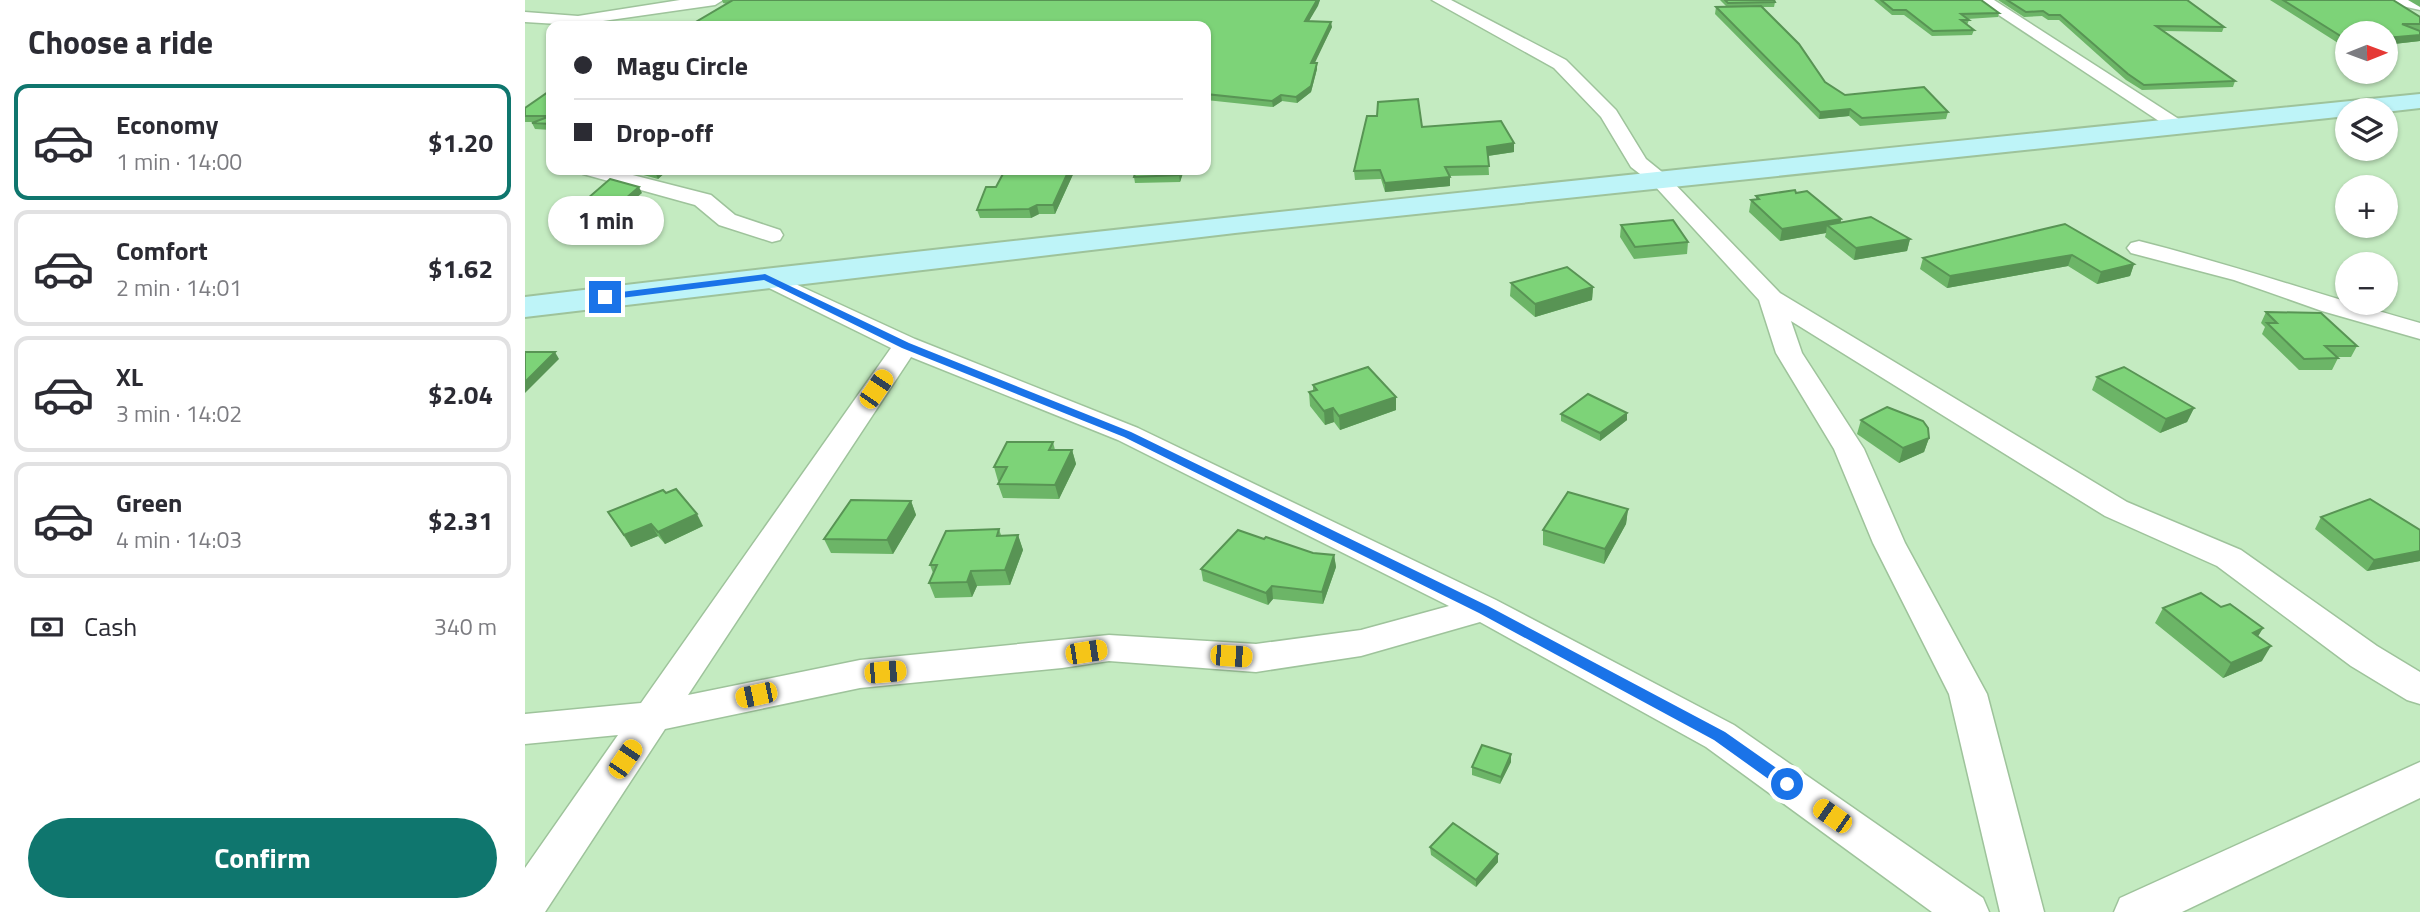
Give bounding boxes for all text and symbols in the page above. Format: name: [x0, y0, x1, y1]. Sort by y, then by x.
text: Choose a ride: [28, 18, 213, 66]
north arrow: [2335, 21, 2397, 84]
map controls: [2335, 21, 2398, 315]
text: Magu Circle: [616, 46, 748, 85]
button: layers: [2335, 98, 2398, 161]
text: Economy: [116, 105, 218, 144]
icon: car: [32, 111, 95, 174]
text: Drop-off: [616, 113, 713, 152]
text: $1.20: [428, 123, 493, 162]
text: 1 min · 14:00: [116, 144, 242, 179]
button: +: [2335, 175, 2398, 238]
callout: 1 min: [547, 196, 663, 244]
text: 1 min: [578, 203, 634, 238]
text: Comfort: [116, 231, 208, 270]
icon: car: [32, 237, 95, 300]
text: $1.62: [428, 249, 493, 288]
button: −: [2335, 252, 2398, 315]
text: 2 min · 14:01: [116, 270, 242, 305]
route end: [589, 281, 621, 313]
text: XL: [116, 357, 143, 396]
icon: car: [32, 363, 95, 426]
car: [856, 366, 897, 412]
text: $2.04: [428, 375, 493, 414]
text: 3 min · 14:02: [116, 396, 242, 431]
text: Green: [116, 483, 182, 522]
icon: car: [32, 489, 95, 552]
text: $2.31: [428, 501, 493, 540]
text: 4 min · 14:03: [116, 522, 242, 557]
text: Cash: [84, 607, 137, 646]
icon: cash: [28, 608, 66, 646]
text: 340 m: [434, 609, 497, 644]
car: [1064, 638, 1109, 666]
car: [1210, 644, 1253, 668]
car: [864, 660, 907, 684]
car: [734, 680, 779, 710]
car: [605, 736, 646, 782]
route start: [1771, 768, 1803, 800]
car: [1809, 795, 1856, 837]
button: Confirm: [28, 818, 497, 898]

